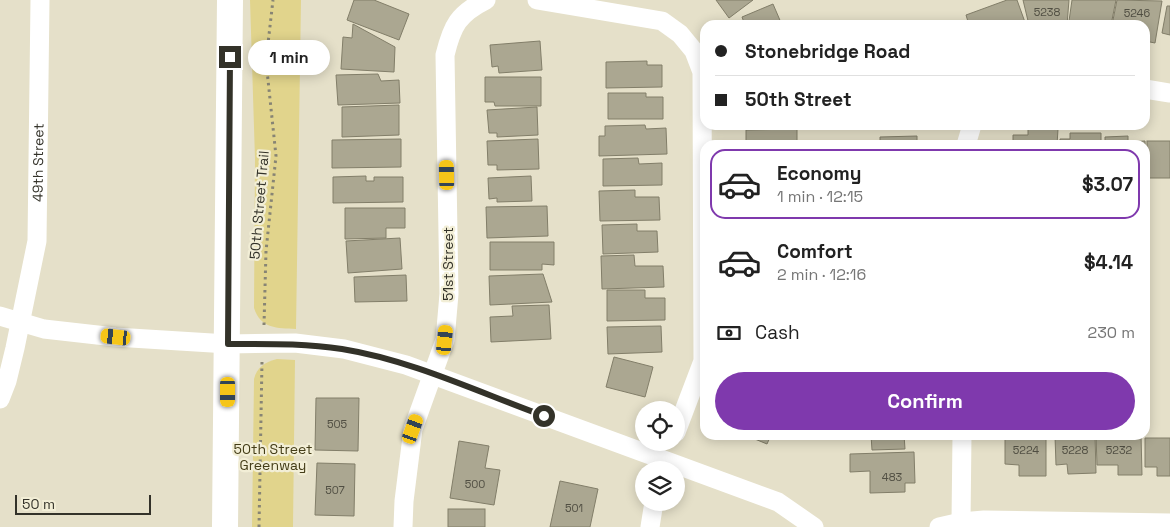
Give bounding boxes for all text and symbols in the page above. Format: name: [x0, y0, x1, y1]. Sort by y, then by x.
house number: 5238: [1034, 5, 1060, 19]
house number: 5246: [1124, 6, 1150, 20]
text: Stonebridge Road: [745, 39, 910, 64]
callout: 1 min: [248, 40, 330, 74]
route end: [219, 46, 241, 68]
text: 1 min: [269, 47, 309, 68]
text: 50th Street: [745, 87, 852, 112]
street label: 49th Street: [28, 123, 47, 202]
street label: 50th Street Trail: [245, 150, 273, 260]
car: [439, 160, 454, 190]
text: Economy: [777, 161, 861, 186]
icon: car: [717, 162, 762, 207]
text: $3.07: [1082, 172, 1133, 197]
text: 1 min · 12:15: [777, 186, 863, 207]
street label: 51st Street: [439, 227, 457, 301]
text: Comfort: [777, 239, 853, 264]
icon: car: [717, 240, 762, 285]
text: $4.14: [1084, 250, 1133, 275]
text: 2 min · 12:16: [777, 264, 866, 285]
icon: cash: [715, 319, 743, 347]
text: Cash: [755, 320, 800, 345]
text: 230 m: [1088, 322, 1135, 343]
car: [435, 324, 454, 356]
car: [100, 328, 131, 346]
button: Confirm: [715, 372, 1135, 430]
car: [220, 377, 235, 407]
map controls: [635, 401, 685, 511]
button: locate: [635, 401, 685, 451]
route start: [533, 405, 555, 427]
car: [400, 412, 425, 446]
house number: 505: [327, 417, 348, 431]
park label: 50th Street Greenway: [234, 440, 312, 474]
house number: 5224: [1013, 443, 1039, 457]
house number: 5228: [1062, 443, 1088, 457]
house number: 5232: [1106, 443, 1133, 457]
button: layers: [635, 461, 685, 511]
house number: 483: [882, 470, 903, 484]
house number: 500: [465, 477, 485, 491]
house number: 507: [325, 483, 345, 497]
scale bar: [15, 492, 151, 515]
text: 50 m: [22, 495, 55, 513]
house number: 501: [565, 501, 583, 515]

